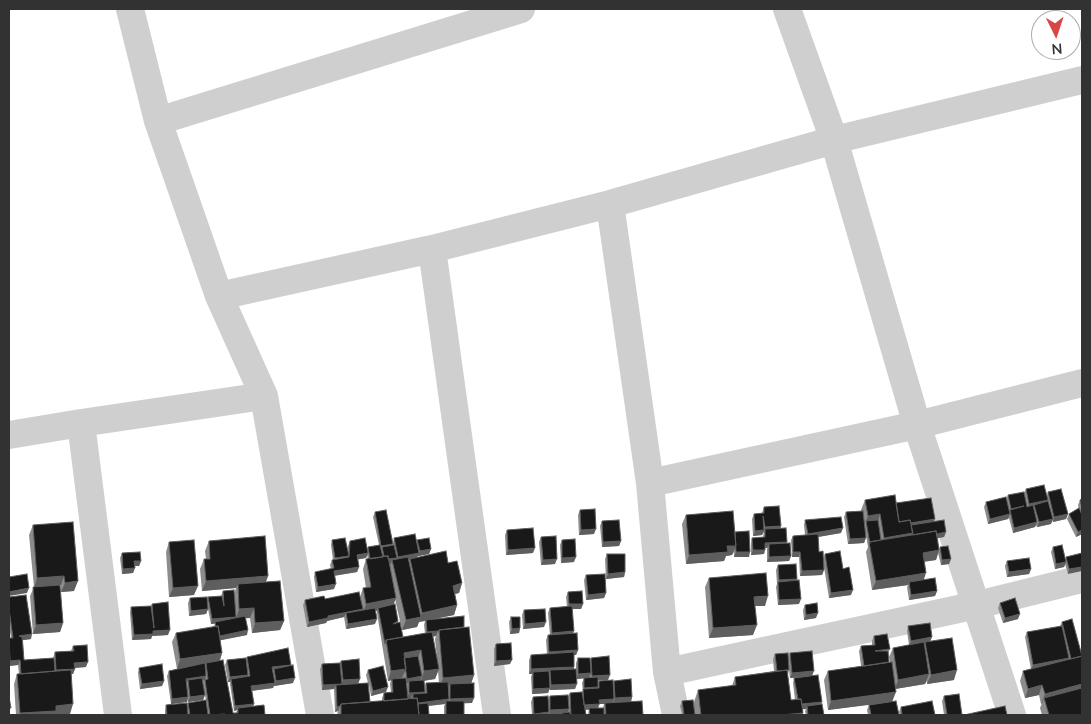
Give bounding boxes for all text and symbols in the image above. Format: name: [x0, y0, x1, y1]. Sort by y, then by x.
north arrow: [1031, 10, 1081, 60]
text: N: [1051, 41, 1063, 58]

